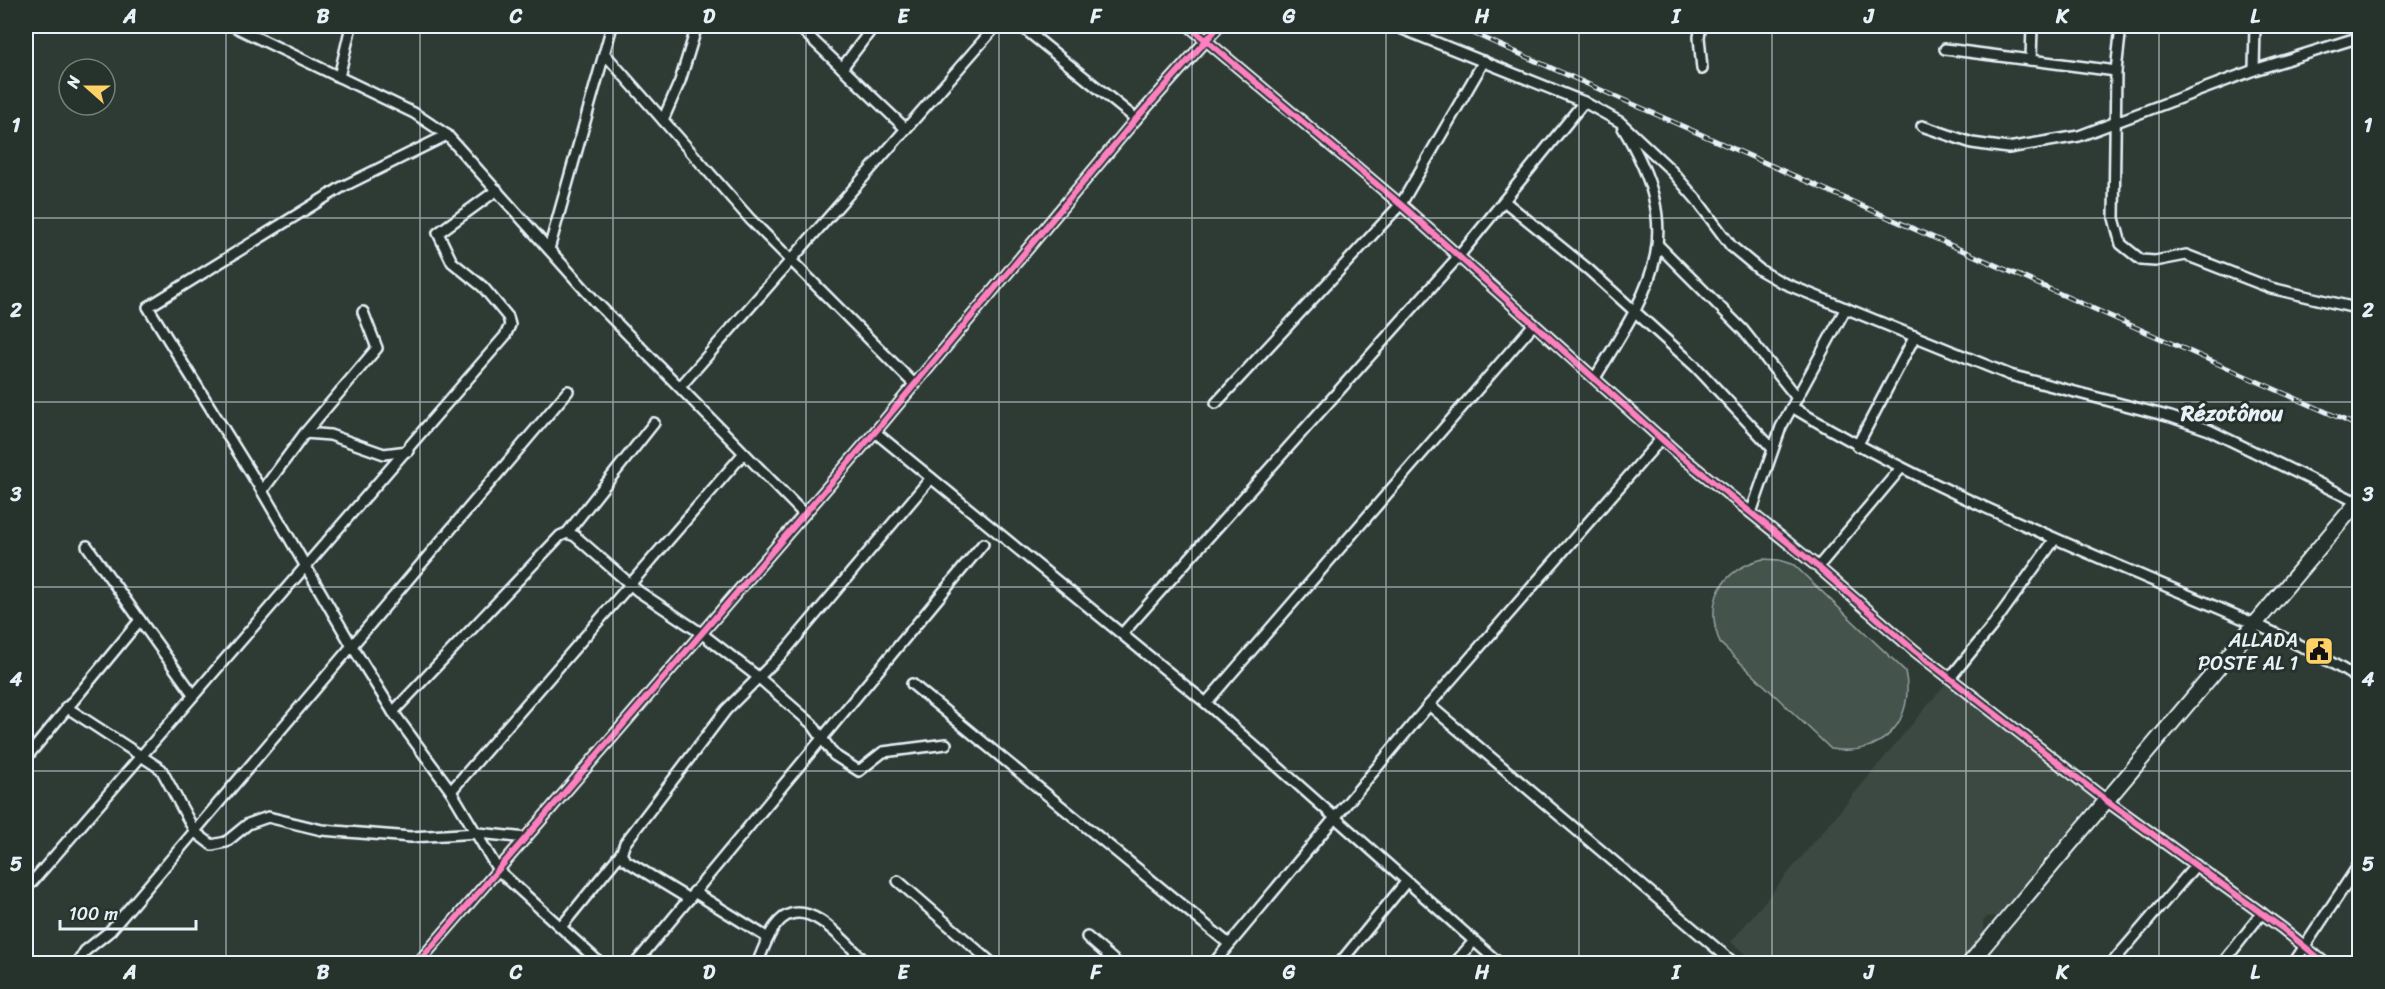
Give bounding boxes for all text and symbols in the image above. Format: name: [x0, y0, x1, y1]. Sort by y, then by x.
text: A: [122, 0, 137, 34]
text: B: [317, 0, 330, 34]
text: C: [509, 0, 523, 34]
text: D: [703, 0, 716, 34]
text: E: [897, 0, 910, 34]
text: F: [1090, 0, 1103, 34]
text: G: [1282, 0, 1296, 34]
text: H: [1474, 0, 1490, 34]
text: I: [1671, 0, 1682, 34]
text: J: [1863, 0, 1875, 34]
text: K: [2055, 0, 2070, 34]
text: L: [2250, 0, 2260, 34]
north arrow: [57, 57, 117, 117]
text: N: [58, 71, 89, 93]
text: 1: [12, 108, 21, 143]
text: 1: [2364, 108, 2373, 143]
text: 2: [9, 293, 22, 328]
text: 2: [2361, 293, 2374, 328]
district label: Rézotônou: [2180, 394, 2283, 433]
text: 3: [10, 477, 22, 512]
text: 3: [2362, 477, 2374, 512]
place label: ALLADA POSTE AL 1: [2198, 623, 2298, 681]
public building icon: ALLADA POSTE AL 1: [2303, 635, 2335, 667]
text: 4: [9, 662, 23, 697]
text: 4: [2361, 662, 2375, 697]
text: 5: [10, 847, 22, 882]
text: 5: [2362, 847, 2374, 882]
scale bar: [60, 893, 196, 931]
text: 100 m: [69, 898, 118, 930]
text: A: [122, 955, 137, 989]
text: B: [317, 955, 330, 989]
text: C: [509, 955, 523, 989]
text: D: [703, 955, 716, 989]
text: E: [897, 955, 910, 989]
text: F: [1090, 955, 1103, 989]
text: G: [1282, 955, 1296, 989]
text: H: [1474, 955, 1490, 989]
text: I: [1671, 955, 1682, 989]
text: J: [1863, 955, 1875, 989]
text: K: [2055, 955, 2070, 989]
text: L: [2250, 955, 2260, 989]

